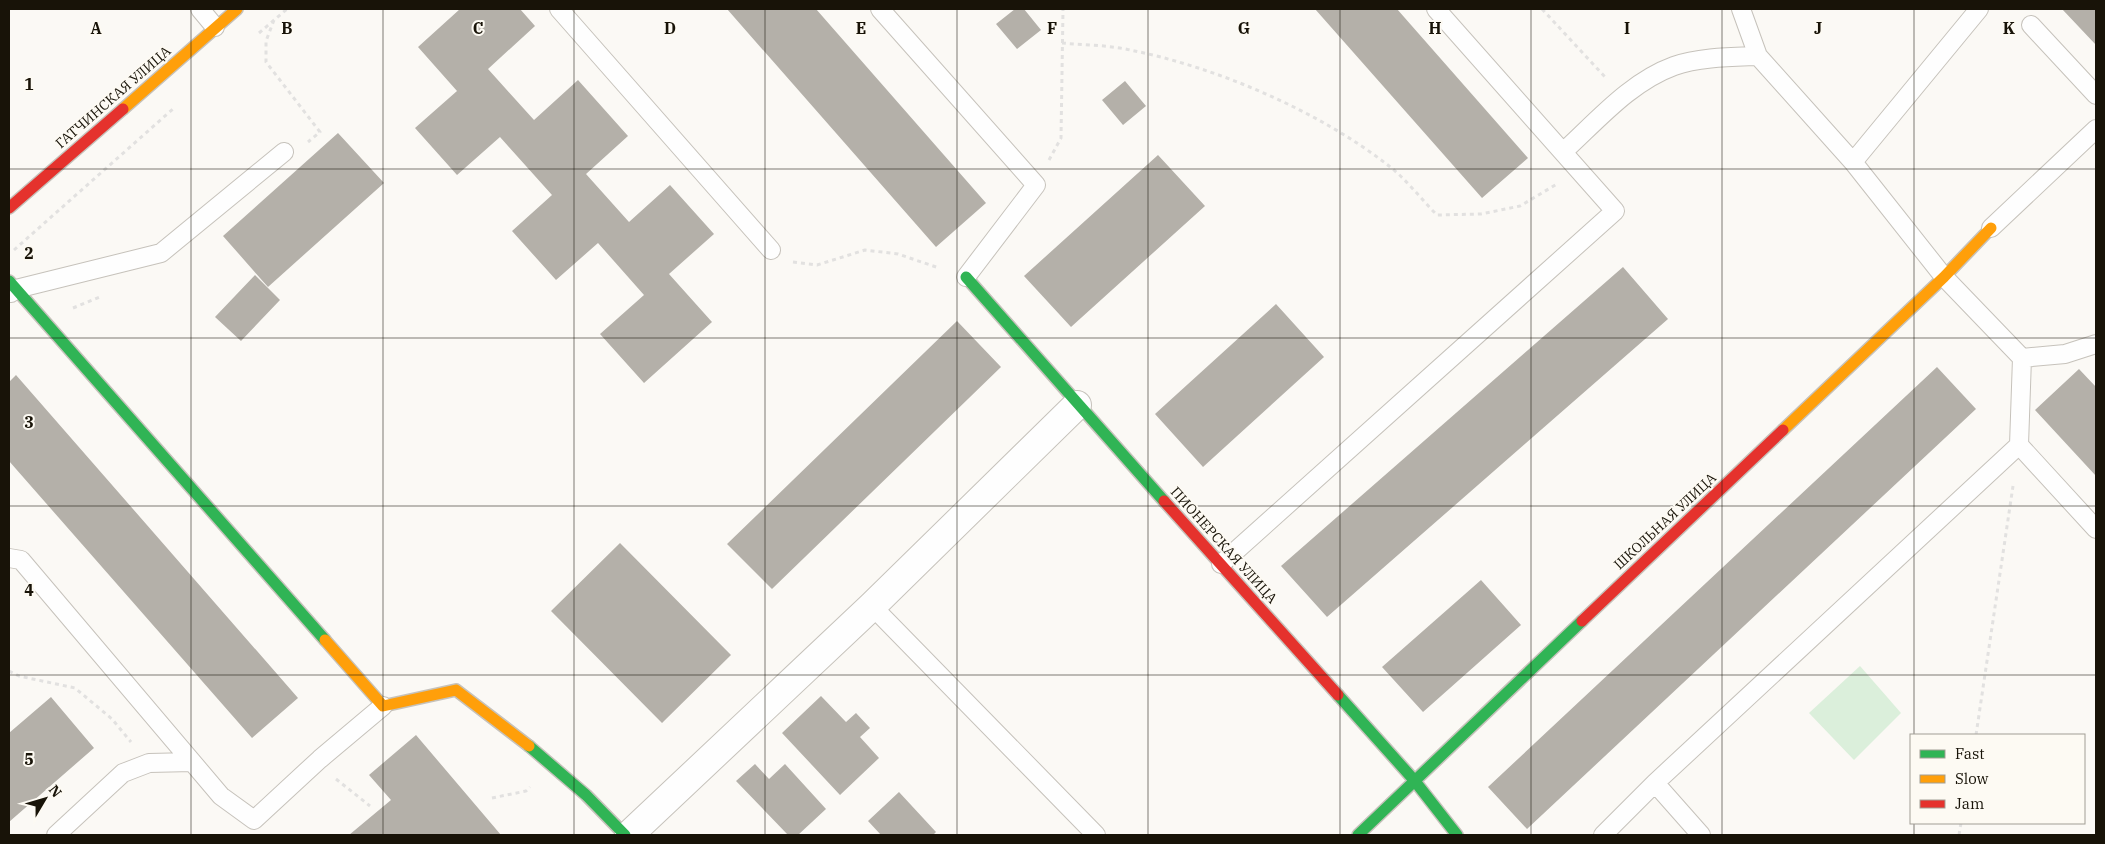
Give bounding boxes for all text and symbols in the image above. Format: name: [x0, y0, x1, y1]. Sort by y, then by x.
text: A: [90, 18, 102, 38]
text: B: [281, 18, 293, 38]
text: C: [473, 18, 483, 38]
text: D: [664, 18, 676, 38]
text: E: [856, 18, 866, 38]
text: F: [1047, 18, 1057, 38]
text: G: [1238, 18, 1250, 38]
text: H: [1429, 18, 1442, 38]
text: I: [1624, 18, 1630, 38]
text: J: [1814, 18, 1822, 38]
text: K: [2003, 18, 2016, 38]
street label: ГАТЧИНСКАЯ УЛИЦА: [52, 42, 175, 152]
text: 1: [24, 74, 34, 94]
text: 2: [24, 243, 34, 263]
text: 3: [24, 412, 34, 432]
street label: ШКОЛЬНАЯ УЛИЦА: [1610, 468, 1720, 573]
street label: ПИОНЕРСКАЯ УЛИЦА: [1167, 483, 1281, 607]
text: 4: [24, 580, 34, 600]
legend: [1910, 734, 2085, 824]
text: Fast: [1955, 744, 1985, 763]
text: 5: [24, 749, 34, 769]
text: Slow: [1955, 769, 1989, 788]
north arrow: [20, 774, 70, 824]
text: N: [45, 781, 66, 801]
text: Jam: [1955, 794, 1984, 813]

